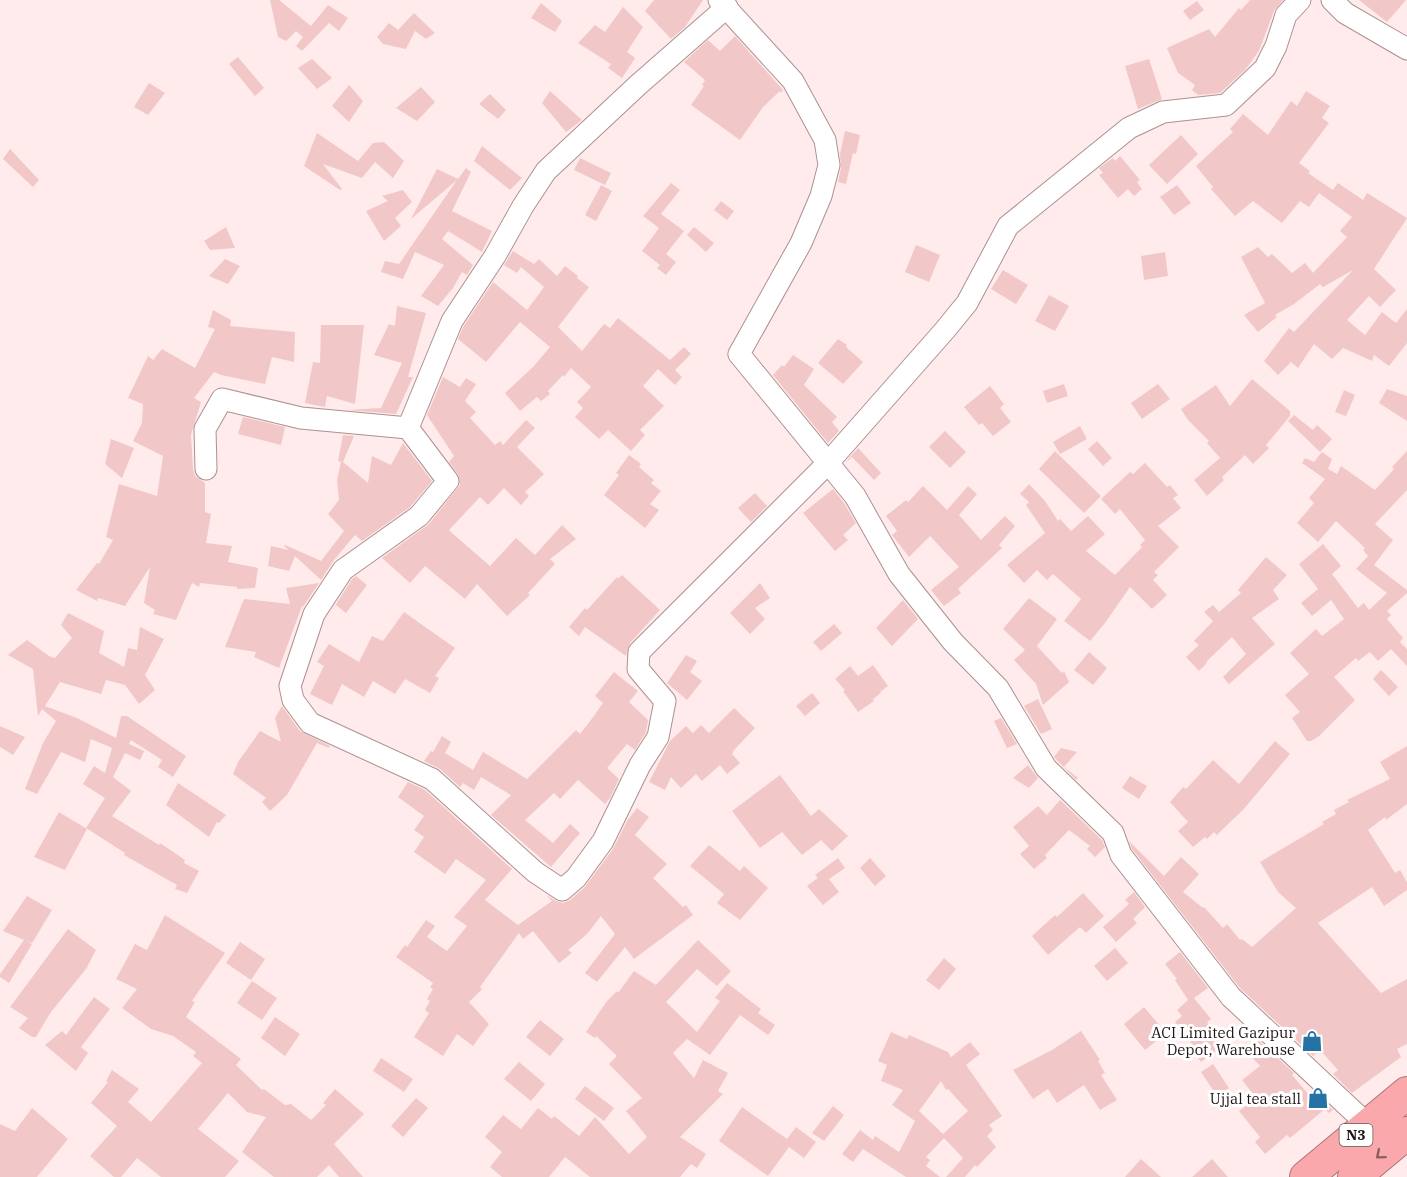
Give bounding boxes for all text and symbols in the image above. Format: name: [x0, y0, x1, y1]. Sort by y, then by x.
place label: ACI Limited Gazipur Depot, Warehouse: [1151, 1023, 1295, 1059]
shop icon: ACI Limited Gazipur Depot, Warehouse: [1300, 1029, 1324, 1053]
shop icon: Ujjal tea stall: [1306, 1086, 1330, 1110]
place label: Ujjal tea stall: [1210, 1089, 1301, 1108]
road number: N3: [1340, 1124, 1372, 1146]
one-way arrow: [1376, 1148, 1387, 1159]

